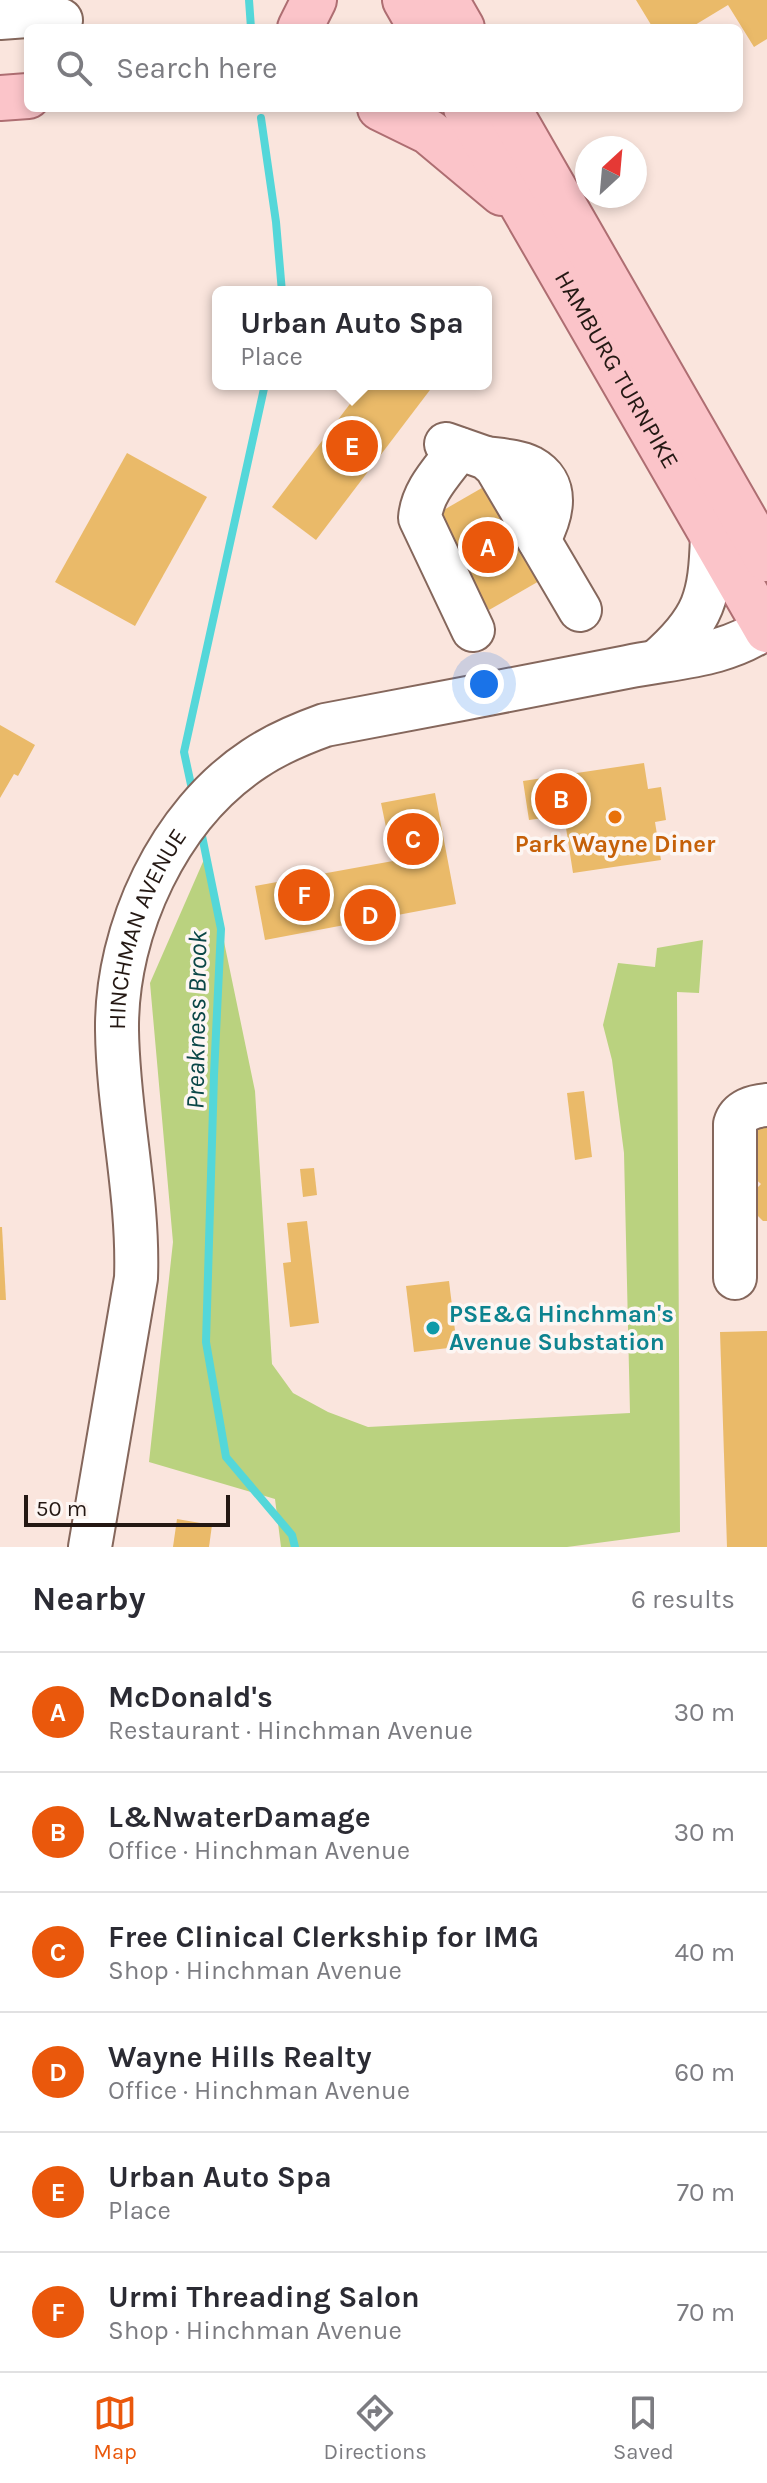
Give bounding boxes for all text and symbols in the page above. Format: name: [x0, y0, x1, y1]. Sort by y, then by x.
search box: [24, 24, 743, 112]
icon: search: [52, 46, 96, 90]
text: Search here: [116, 50, 277, 86]
north arrow: [575, 136, 647, 208]
street label: HAMBURG TURNPIKE: [549, 266, 685, 473]
popup: [212, 286, 492, 390]
text: Urban Auto Spa: [240, 305, 464, 341]
text: Place: [240, 341, 303, 372]
pin: E: [326, 416, 378, 476]
pin: A: [462, 517, 514, 577]
your location: [464, 664, 504, 704]
pin: B: [535, 769, 587, 829]
marker: Park Wayne Diner: [606, 808, 624, 826]
pin: C: [387, 809, 439, 869]
street label: HINCHMAN AVENUE: [103, 823, 192, 1030]
place label: Park Wayne Diner: [515, 830, 716, 858]
pin: F: [278, 865, 330, 925]
pin: D: [344, 885, 396, 945]
water label: Preakness Brook: [179, 930, 214, 1110]
place label: PSE&G Hinchman's Avenue Substation: [449, 1300, 674, 1356]
marker: PSE&G Hinchman's Avenue Substation: [424, 1319, 442, 1337]
scale bar: [24, 1491, 230, 1527]
text: 50 m: [36, 1496, 87, 1522]
text: Nearby: [32, 1579, 146, 1619]
text: 6 results: [631, 1584, 735, 1615]
text: McDonald's: [108, 1679, 273, 1715]
text: A: [50, 1697, 66, 1728]
text: 30 m: [674, 1697, 735, 1728]
text: Restaurant · Hinchman Avenue: [108, 1715, 473, 1746]
text: L&NwaterDamage: [108, 1799, 371, 1835]
text: B: [50, 1817, 66, 1848]
text: 30 m: [674, 1817, 735, 1848]
text: Office · Hinchman Avenue: [108, 1835, 410, 1866]
text: Free Clinical Clerkship for IMG: [108, 1919, 539, 1955]
text: C: [50, 1937, 66, 1968]
text: 40 m: [675, 1937, 735, 1968]
text: Shop · Hinchman Avenue: [108, 1955, 402, 1986]
text: Wayne Hills Realty: [108, 2039, 372, 2075]
text: D: [49, 2057, 67, 2088]
text: 60 m: [674, 2057, 735, 2088]
text: Office · Hinchman Avenue: [108, 2075, 410, 2106]
text: Urban Auto Spa: [108, 2159, 332, 2195]
text: E: [50, 2177, 66, 2208]
text: 70 m: [677, 2177, 735, 2208]
text: Place: [108, 2195, 171, 2226]
text: Urmi Threading Salon: [108, 2279, 420, 2315]
text: F: [51, 2297, 65, 2328]
text: 70 m: [677, 2297, 735, 2328]
text: Shop · Hinchman Avenue: [108, 2315, 402, 2346]
tab: Map: [93, 2391, 137, 2465]
tab: Directions: [323, 2391, 427, 2465]
tab: Saved: [613, 2391, 674, 2465]

